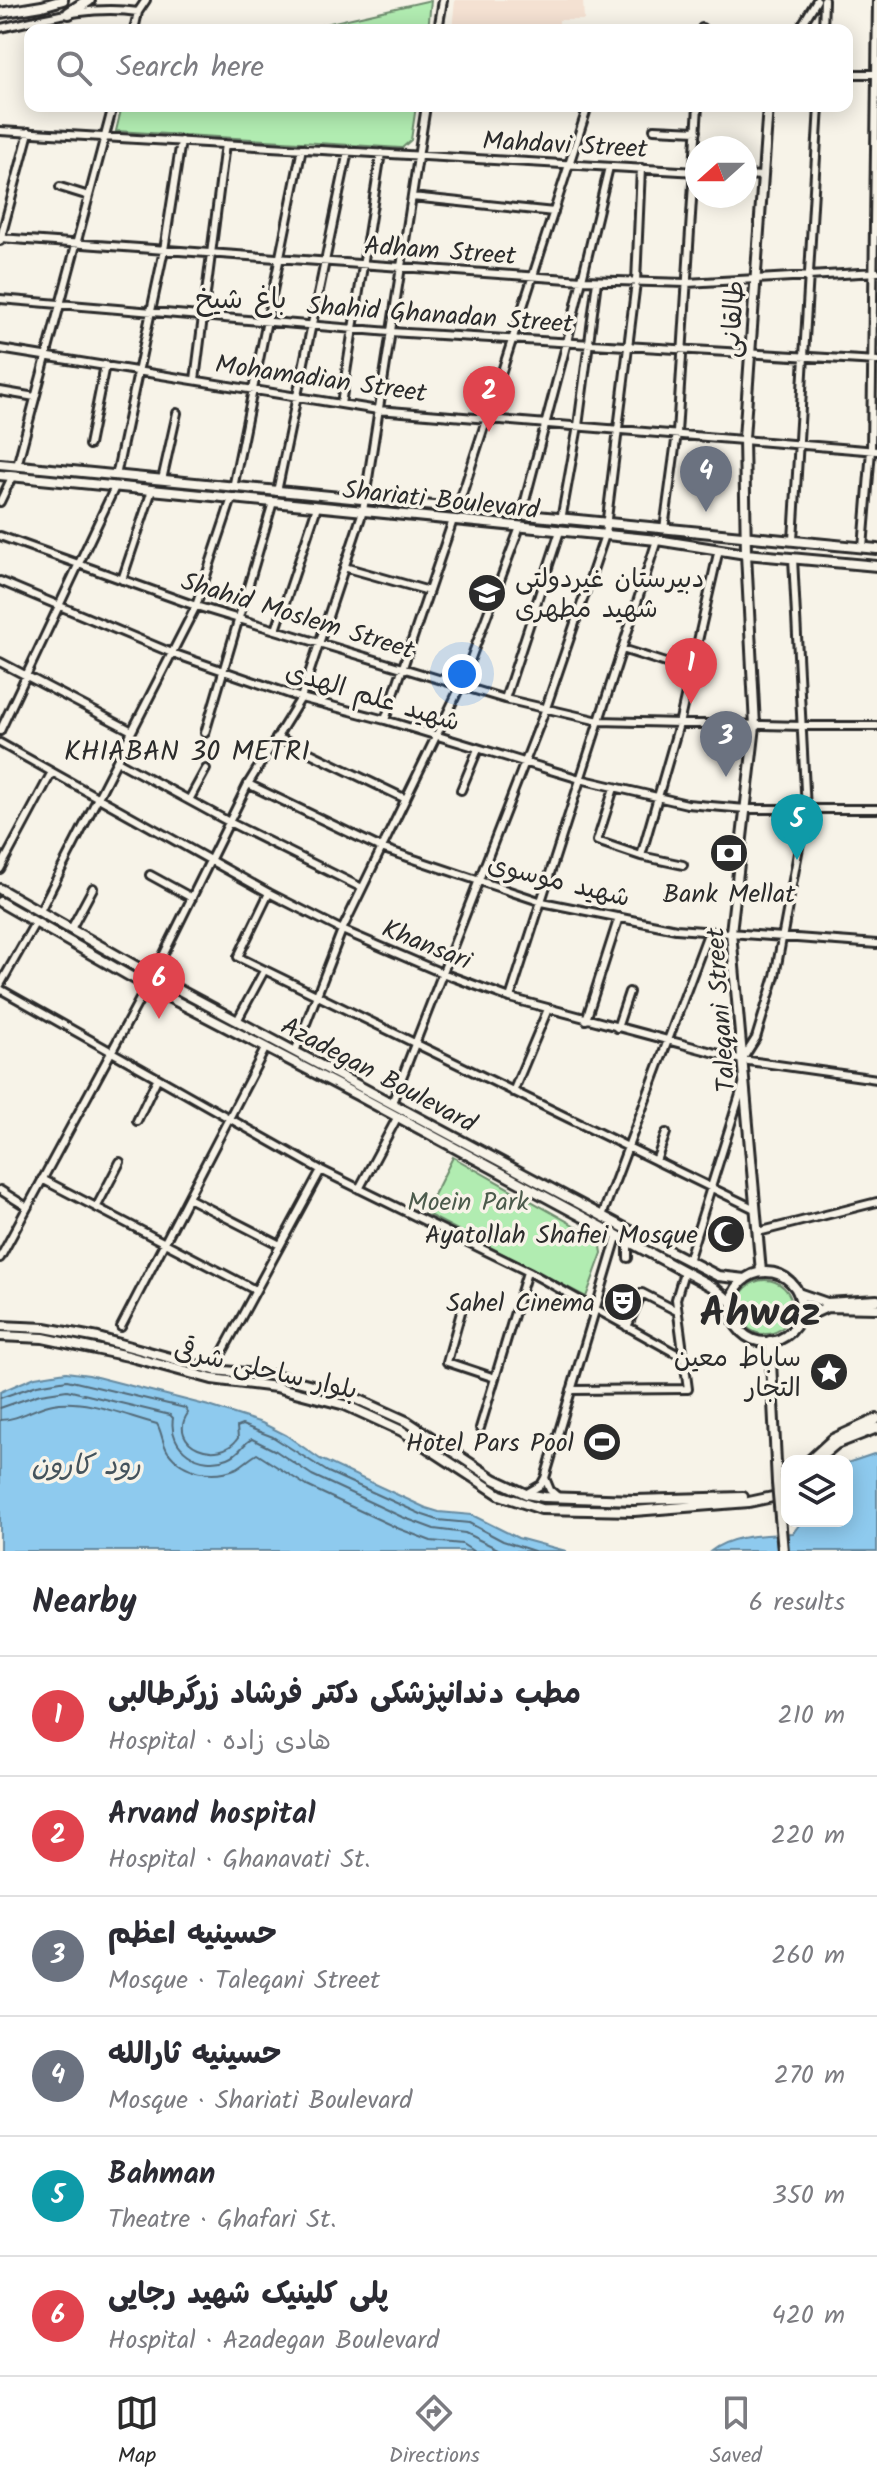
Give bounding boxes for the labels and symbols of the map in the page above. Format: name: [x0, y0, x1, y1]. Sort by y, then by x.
street label: Mahdavi Street: [481, 121, 649, 171]
north arrow: [685, 136, 757, 208]
street label: Adham Street: [363, 226, 518, 278]
district label: باغ شیخ: [195, 278, 287, 323]
street label: طالقانی: [710, 279, 758, 359]
street label: Shahid Ghanadan Street: [305, 286, 575, 346]
street label: Mohamadian Street: [212, 344, 430, 416]
pin: 2: [463, 366, 515, 432]
pin: 4: [680, 446, 732, 512]
street label: Shariati Boulevard: [341, 470, 542, 532]
place label: دبیرستان غیردولتی شهید مطهری: [515, 559, 704, 631]
street label: Shahid Moslem Street: [176, 561, 420, 673]
school or university icon: دبیرستان غیردولتی شهید مطهری: [466, 572, 508, 614]
pin: 1: [665, 638, 717, 704]
street label: شهید علم الهدی: [280, 651, 465, 744]
your location: [442, 654, 482, 694]
pin: 3: [700, 711, 752, 777]
district label: KHIABAN 30 METRI: [64, 730, 310, 775]
pin: 5: [771, 794, 823, 860]
bank icon: Bank Mellat: [708, 832, 750, 874]
street label: شهید موسوی: [483, 844, 634, 920]
place label: Bank Mellat: [663, 874, 796, 916]
street label: Khansari: [375, 909, 479, 984]
street label: Taleqani Street: [695, 925, 749, 1094]
pin: 6: [133, 953, 185, 1019]
street label: Azadegan Boulevard: [273, 1006, 484, 1146]
park label: Moein Park: [407, 1182, 530, 1224]
mosque icon: Ayatollah Shafiei Mosque: [705, 1213, 747, 1255]
place label: Ayatollah Shafiei Mosque: [425, 1215, 698, 1257]
theatre icon: Sahel Cinema: [602, 1281, 644, 1323]
district label: Ahwaz: [699, 1281, 821, 1348]
place label: Sahel Cinema: [446, 1283, 595, 1325]
street label: بلوار ساحلی شرقی: [170, 1329, 361, 1412]
place label: ساباط معین التجار: [674, 1338, 801, 1410]
place icon: ساباط معین التجار: [808, 1351, 850, 1393]
sports icon: Hotel Pars Pool: [581, 1421, 623, 1463]
place label: Hotel Pars Pool: [406, 1423, 574, 1465]
water label: رود کارون: [31, 1444, 141, 1489]

